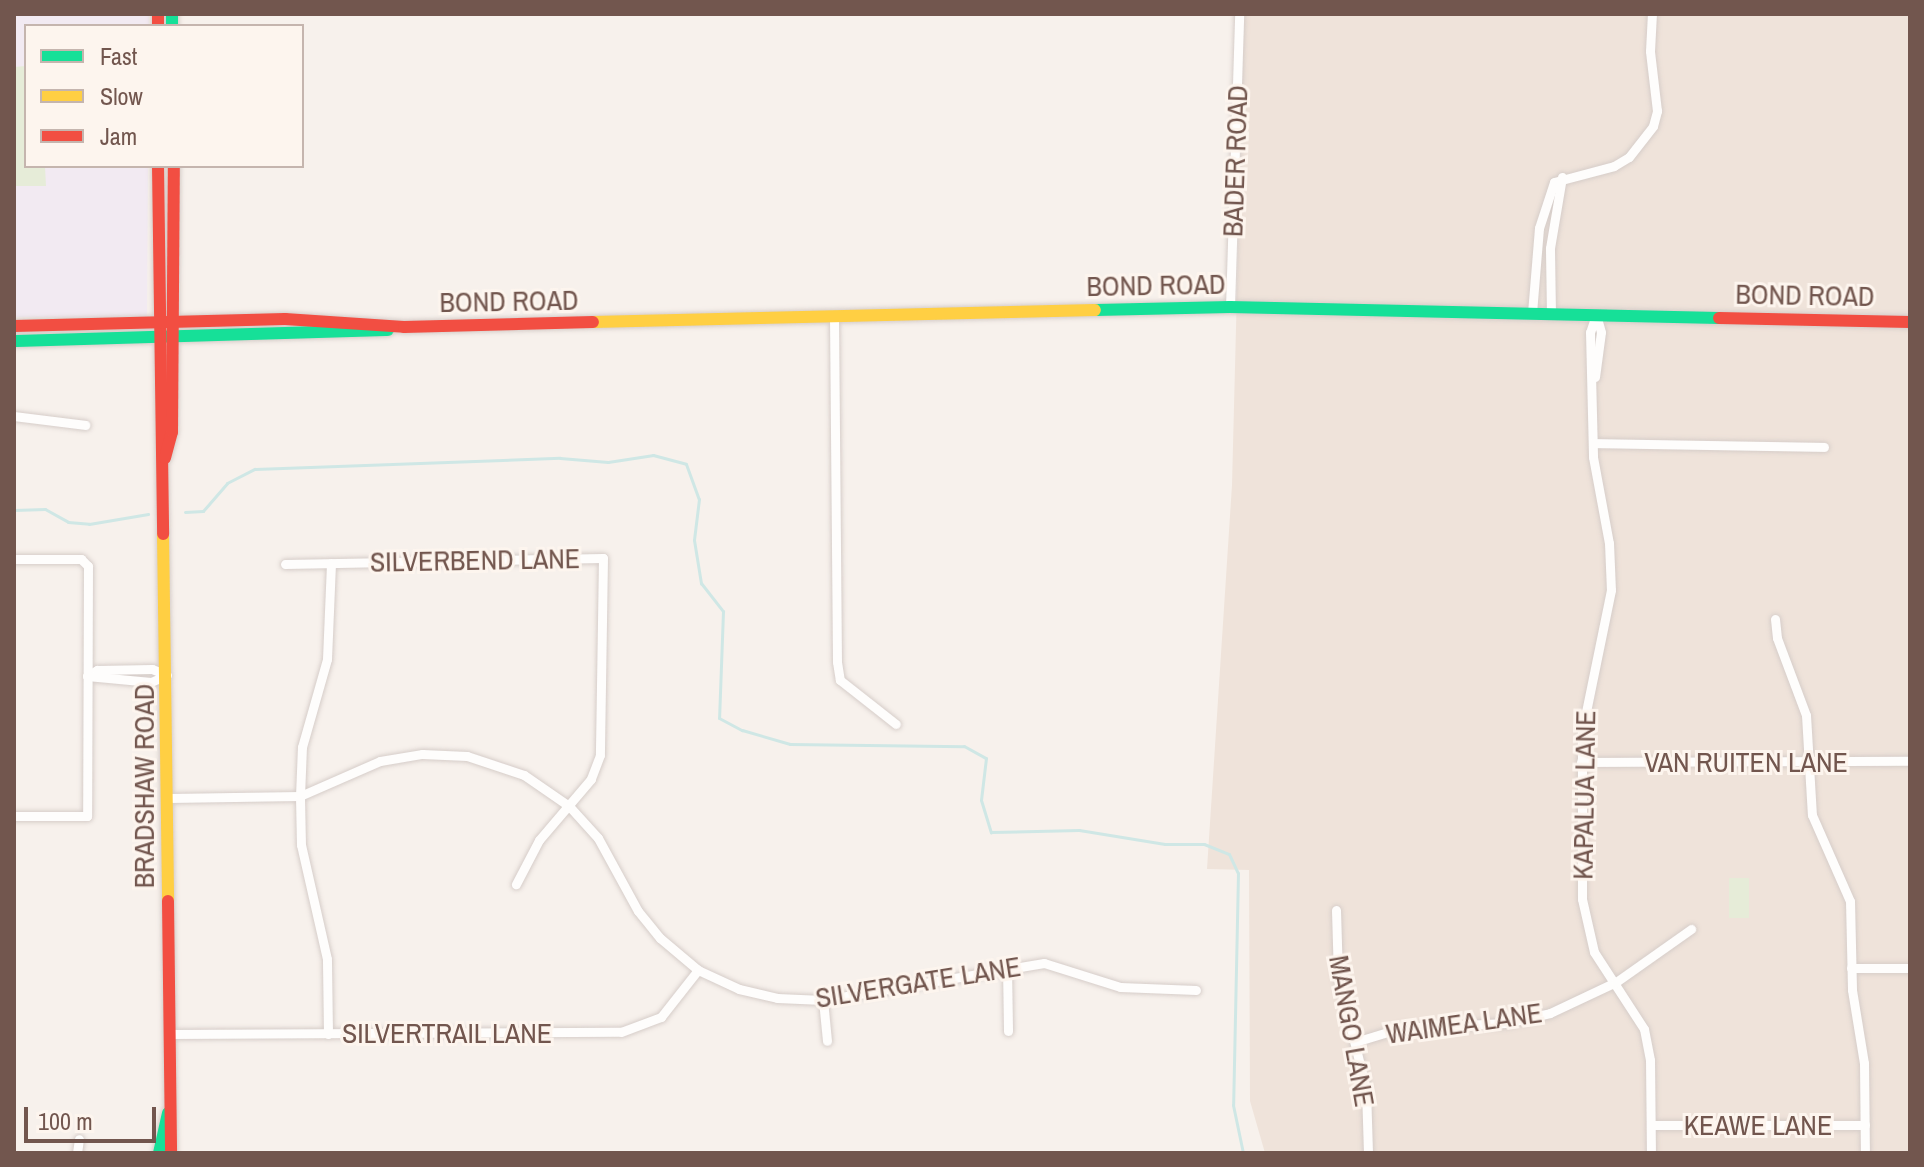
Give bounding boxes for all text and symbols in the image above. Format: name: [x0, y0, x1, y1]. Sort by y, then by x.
legend: [24, 24, 304, 168]
text: Fast: [100, 40, 137, 72]
text: Slow: [100, 80, 143, 112]
street label: BADER ROAD: [1216, 85, 1254, 237]
text: Jam: [100, 120, 137, 152]
street label: BOND ROAD: [1086, 267, 1226, 303]
street label: BOND ROAD: [1735, 277, 1875, 313]
street label: BOND ROAD: [439, 283, 579, 319]
street label: SILVERBEND LANE: [370, 541, 580, 579]
street label: BRADSHAW ROAD: [127, 684, 161, 888]
street label: KAPALUA LANE: [1566, 709, 1602, 881]
street label: VAN RUITEN LANE: [1644, 745, 1848, 779]
street label: SILVERGATE LANE: [813, 949, 1023, 1015]
street label: MANGO LANE: [1322, 953, 1382, 1109]
street label: WAIMEA LANE: [1383, 995, 1545, 1051]
street label: SILVERTRAIL LANE: [341, 1016, 553, 1050]
scale bar: [28, 1091, 160, 1141]
text: 100 m: [38, 1105, 93, 1137]
street label: KEAWE LANE: [1684, 1108, 1832, 1142]

